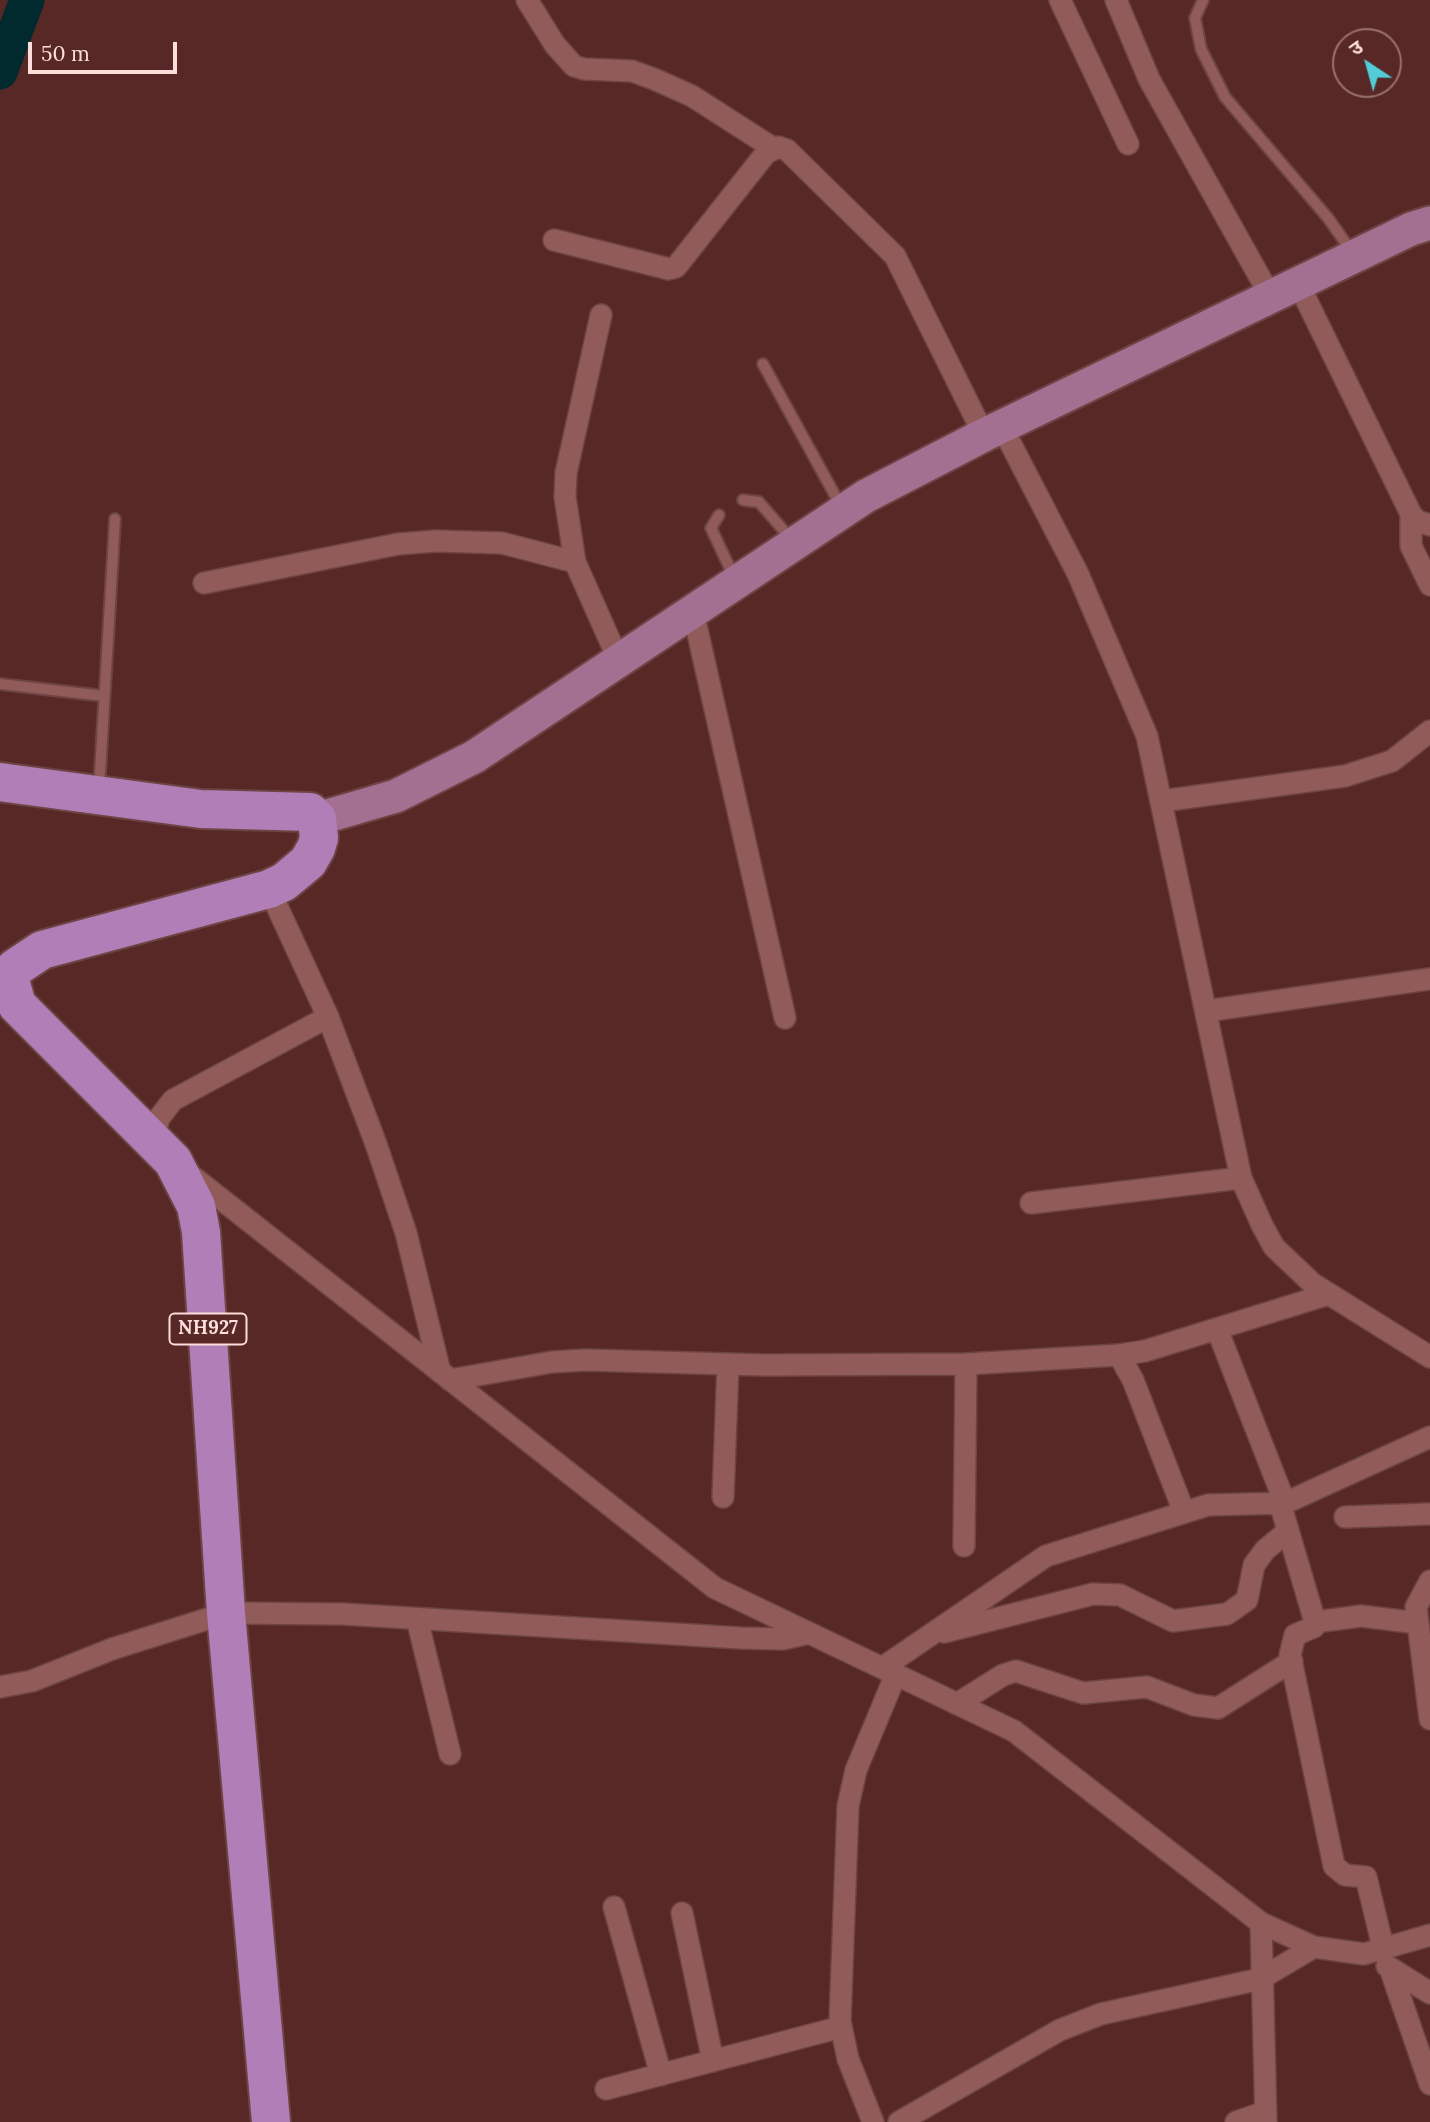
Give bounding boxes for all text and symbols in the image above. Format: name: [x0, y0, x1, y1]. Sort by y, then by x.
scale bar: [32, 28, 180, 72]
north arrow: [1332, 28, 1402, 98]
text: उ: [1344, 35, 1367, 61]
text: 50 m: [41, 40, 90, 67]
road number: NH927: [170, 1314, 246, 1344]

